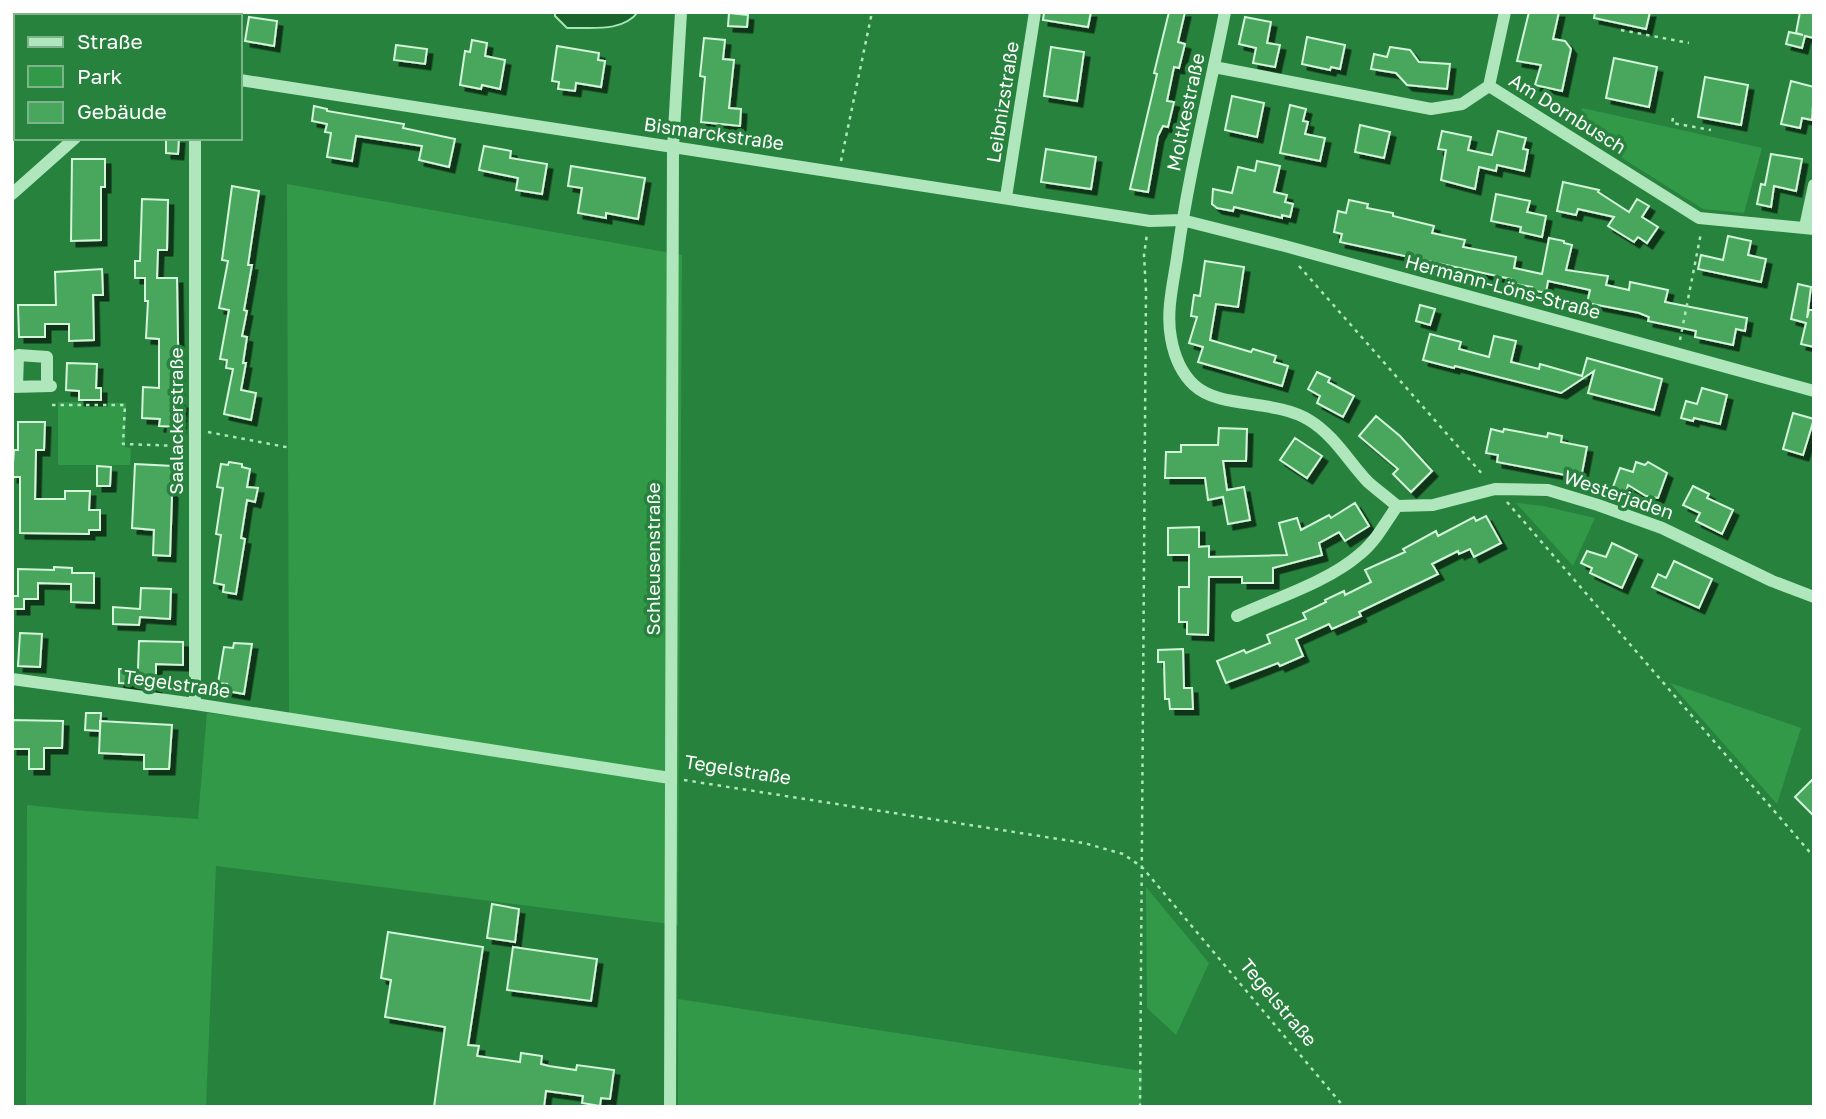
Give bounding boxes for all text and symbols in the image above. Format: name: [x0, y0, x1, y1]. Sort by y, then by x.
legend: [14, 14, 242, 140]
text: Straße: [77, 28, 143, 54]
street label: Leibnizstraße: [981, 40, 1023, 164]
street label: Moltkestraße: [1161, 51, 1209, 173]
text: Park: [77, 63, 123, 89]
street label: Am Dornbusch: [1505, 68, 1631, 158]
text: Gebäude: [77, 98, 167, 124]
street label: Bismarckstraße: [642, 112, 786, 154]
street label: Hermann-Löns-Straße: [1403, 249, 1603, 323]
street label: Saalackerstraße: [164, 347, 187, 495]
street label: Westerjaden: [1561, 464, 1677, 524]
street label: Schleusenstraße: [641, 482, 664, 636]
street label: Tegelstraße: [122, 664, 232, 702]
street label: Tegelstraße: [683, 749, 793, 789]
street label: Tegelstraße: [1236, 953, 1322, 1051]

